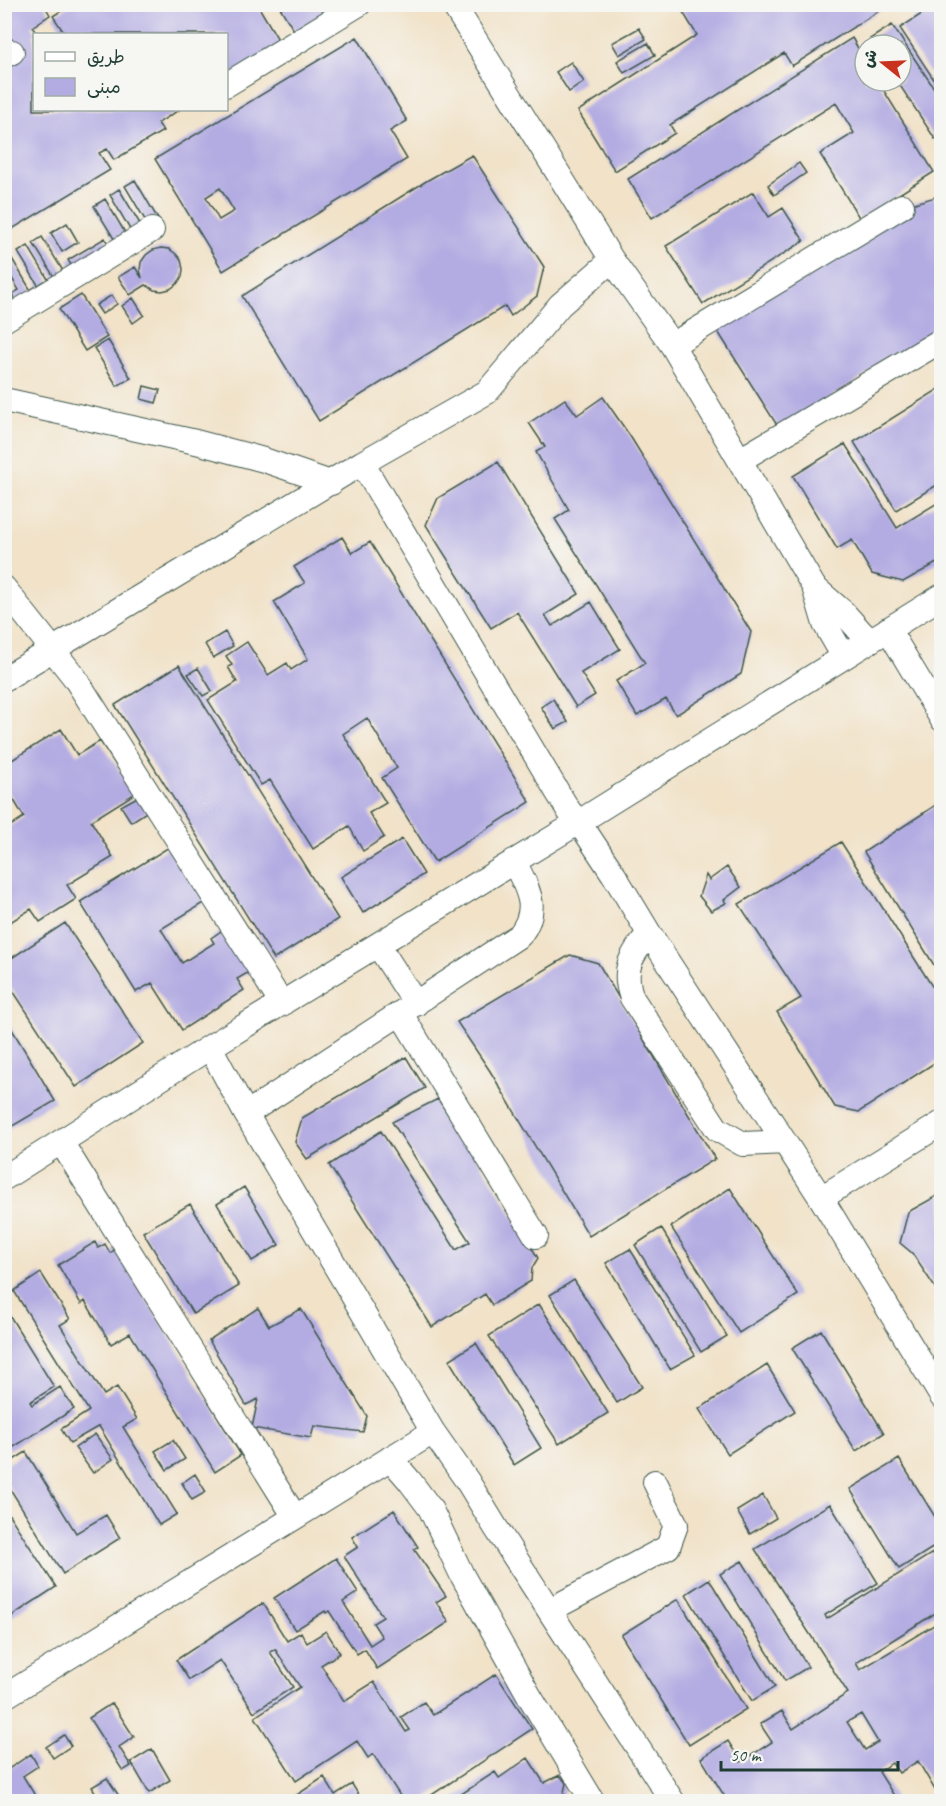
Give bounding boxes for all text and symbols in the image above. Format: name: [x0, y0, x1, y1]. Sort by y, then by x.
legend: [33, 33, 228, 111]
north arrow: [853, 33, 913, 93]
text: طريق: [87, 46, 125, 68]
text: ش: [857, 47, 882, 70]
text: مبنى: [87, 76, 121, 98]
scale bar: [721, 1734, 898, 1772]
text: 50 m: [730, 1744, 763, 1766]

